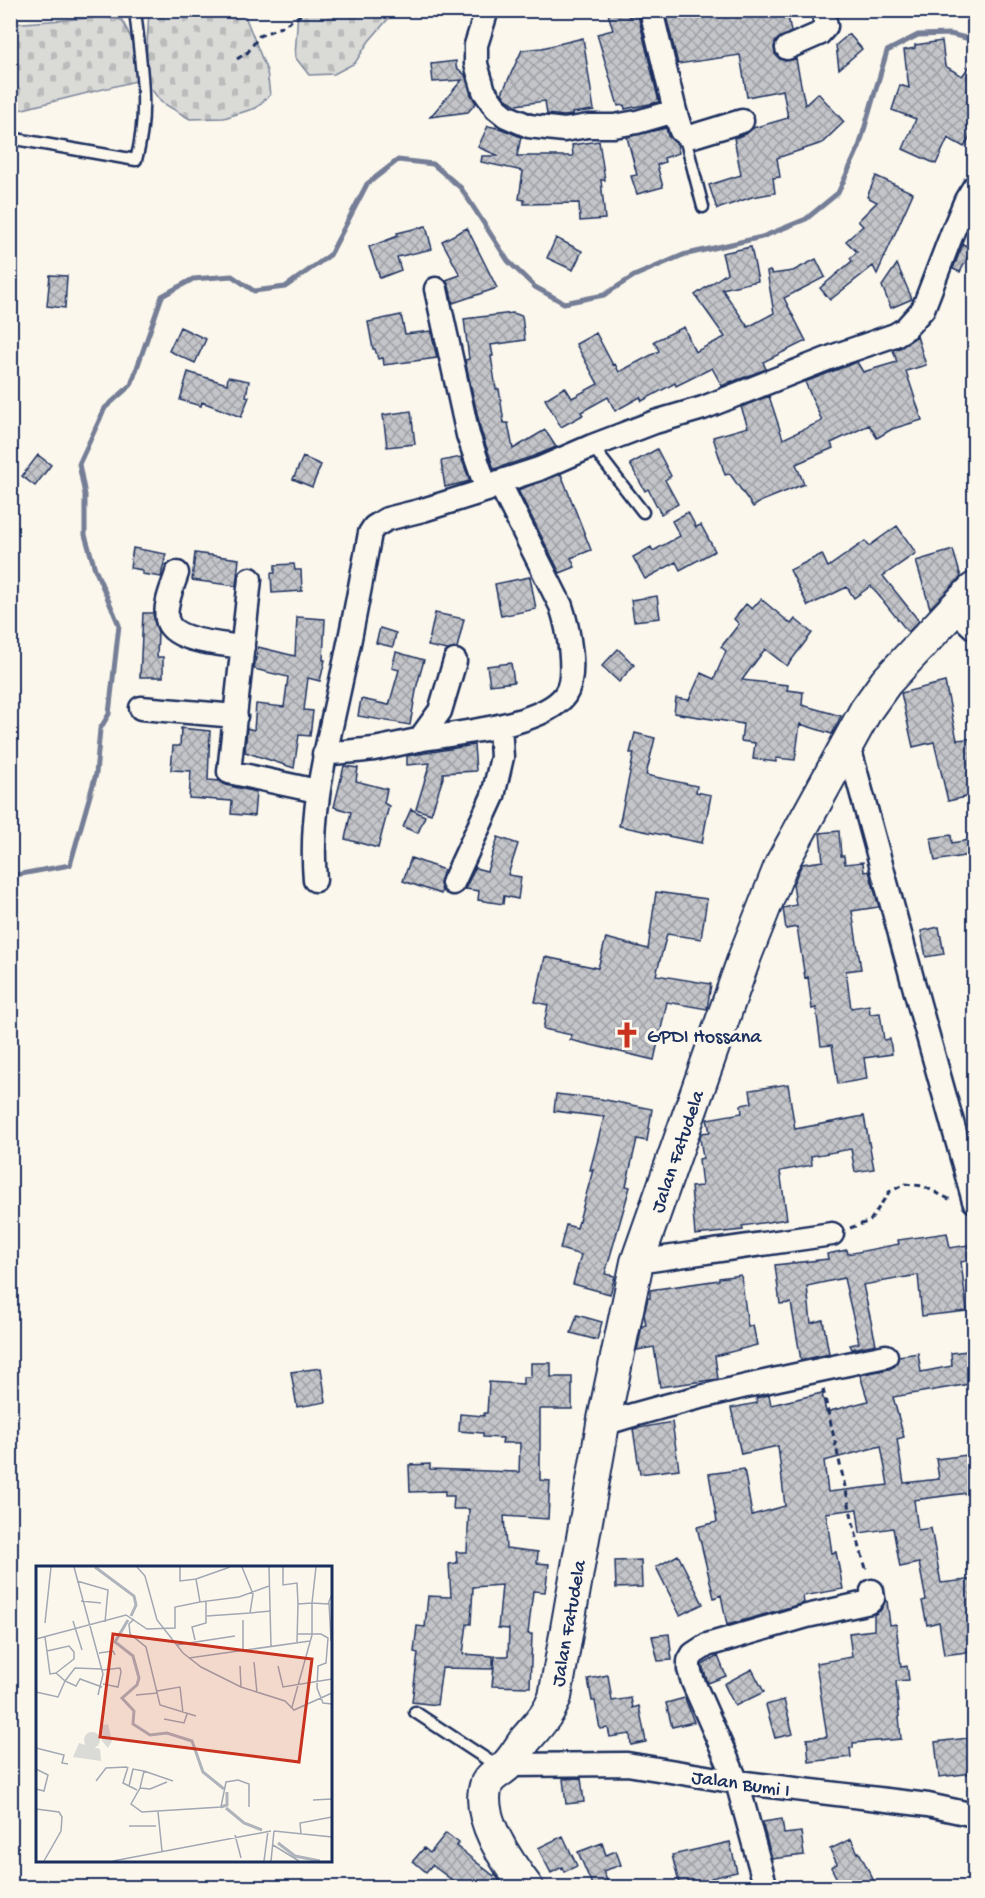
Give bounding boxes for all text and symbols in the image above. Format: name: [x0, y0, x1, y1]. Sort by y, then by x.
church icon: GPDI Hossana: [612, 1020, 642, 1050]
place label: GPDI Hossana: [647, 1027, 762, 1050]
street label: Jalan Fatudela: [648, 1087, 711, 1216]
street label: Jalan Fatudela: [548, 1558, 593, 1689]
inset map: [36, 1566, 332, 1862]
street label: Jalan Bumi I: [690, 1767, 791, 1804]

